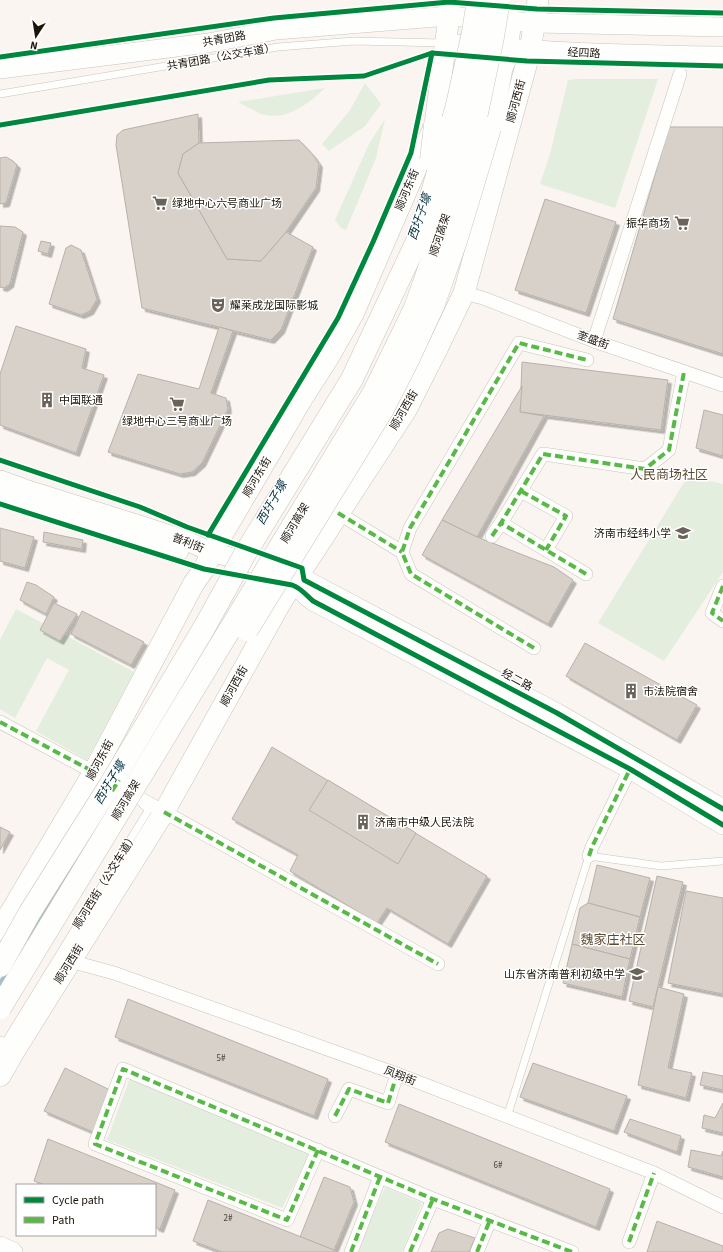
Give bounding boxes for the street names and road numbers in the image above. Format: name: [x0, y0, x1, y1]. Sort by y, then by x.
street label: 共青团路: [201, 28, 247, 50]
street label: 共青团路（公交车道）: [166, 40, 276, 74]
street label: 经四路: [567, 45, 601, 61]
street label: 顺河西街: [503, 78, 529, 124]
street label: 顺河东街: [392, 167, 422, 213]
street label: 顺河高架: [426, 212, 454, 258]
street label: 奎盛街: [575, 327, 611, 353]
street label: 顺河西街: [387, 387, 421, 433]
street label: 顺河东街: [239, 454, 275, 500]
street label: 顺河高架: [277, 500, 313, 546]
street label: 普利街: [170, 530, 206, 556]
street label: 顺河西街: [217, 663, 251, 709]
street label: 经二路: [499, 666, 535, 694]
street label: 顺河东街: [83, 737, 117, 783]
street label: 顺河高架: [108, 777, 144, 823]
street label: 顺河西街（公交车道）: [69, 830, 141, 932]
street label: 顺河西街: [51, 941, 87, 987]
street label: 凤翔街: [382, 1063, 418, 1089]

